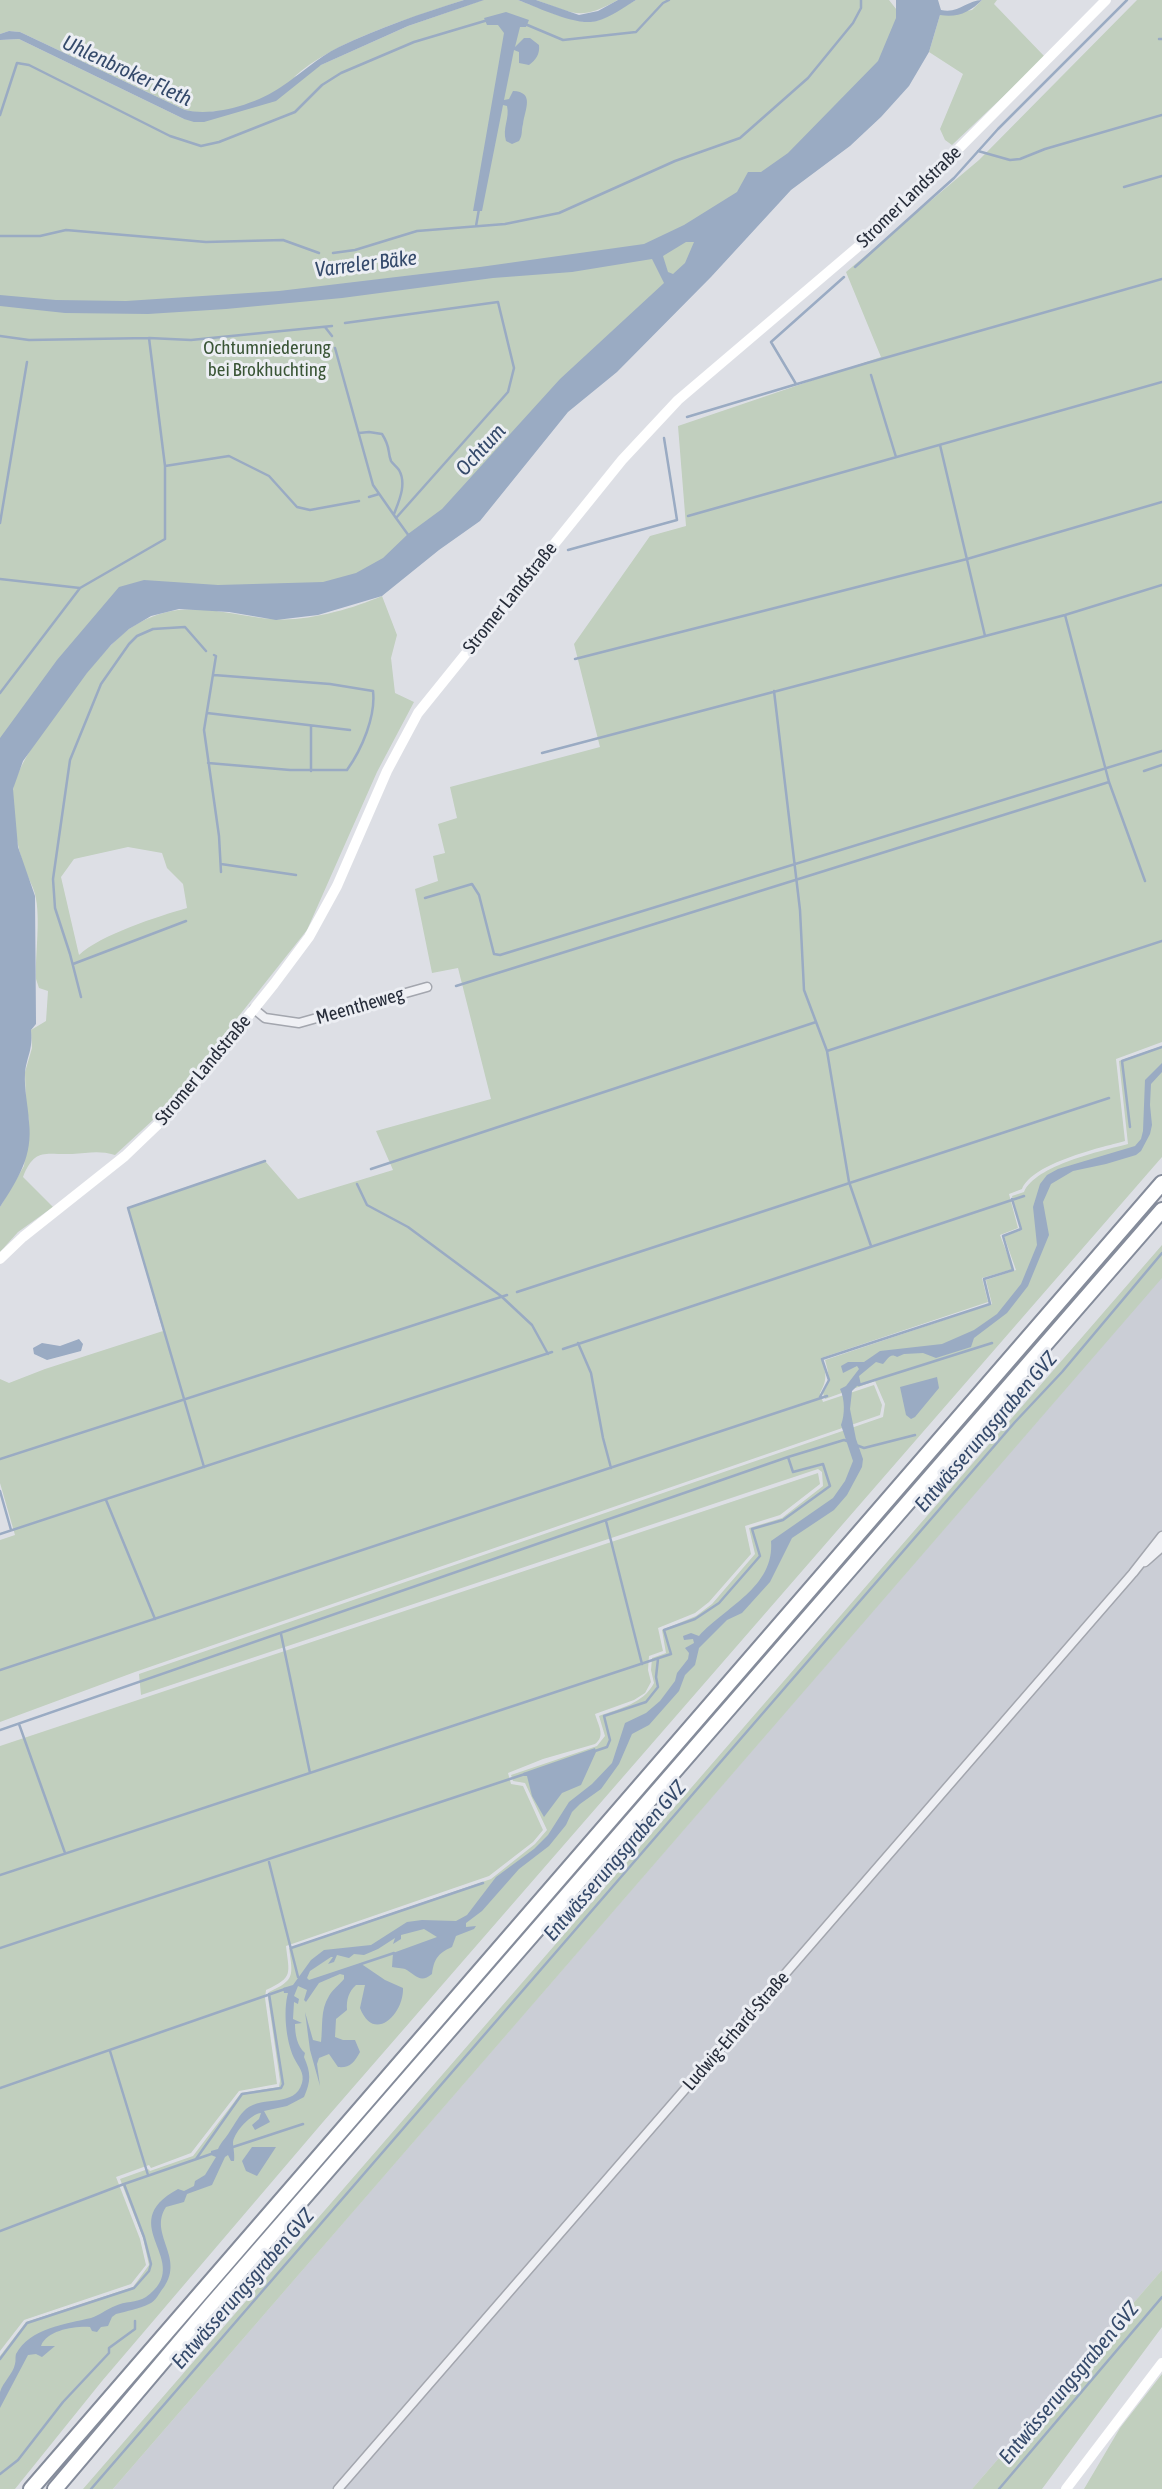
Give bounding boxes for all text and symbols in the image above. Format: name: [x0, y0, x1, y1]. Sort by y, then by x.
water label: Uhlenbroker Fleth: [58, 30, 196, 112]
street label: Stromer Landstraße: [852, 141, 966, 253]
water label: Varreler Bäke: [314, 245, 418, 283]
park label: Ochtumniederung bei Brokhuchting: [203, 337, 331, 381]
water label: Ochtum: [451, 419, 511, 481]
street label: Stromer Landstraße: [458, 538, 562, 658]
street label: Meentheweg: [314, 983, 406, 1029]
street label: Stromer Landstraße: [150, 1010, 256, 1130]
water label: Entwässerungsgraben GVZ: [910, 1347, 1062, 1517]
water label: Entwässerungsgraben GVZ: [539, 1776, 691, 1946]
street label: Ludwig-Erhard-Straße: [678, 1967, 794, 2095]
water label: Entwässerungsgraben GVZ: [167, 2204, 319, 2374]
water label: Entwässerungsgraben GVZ: [994, 2297, 1144, 2469]

